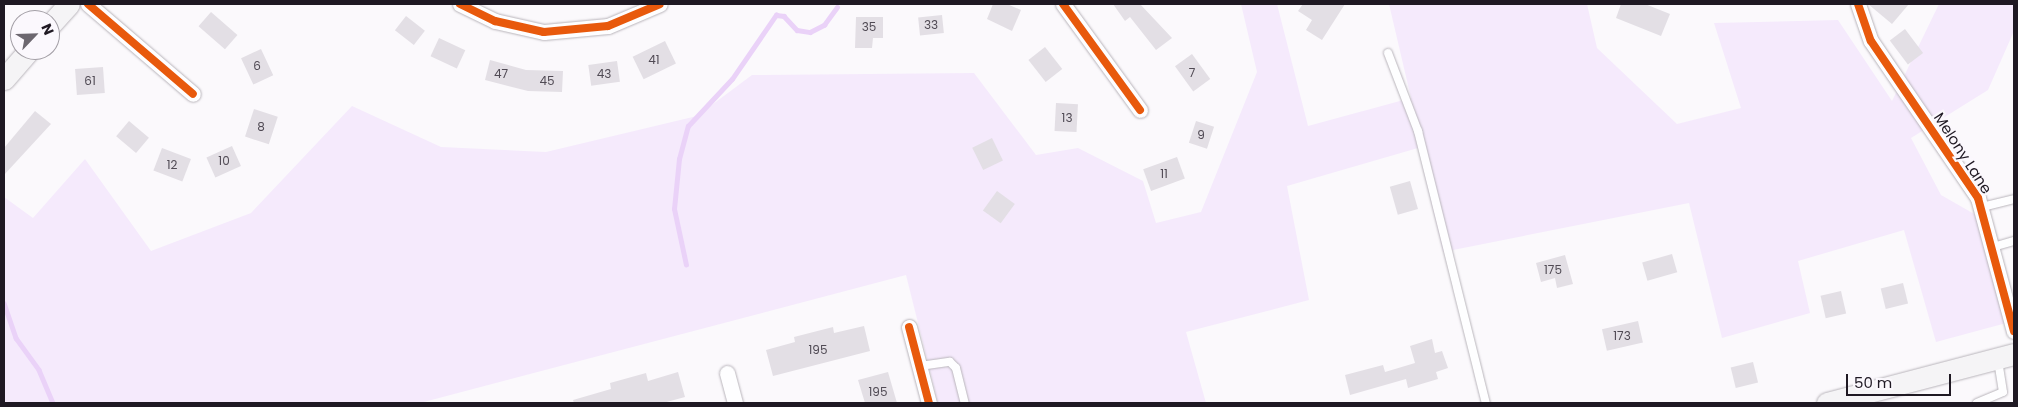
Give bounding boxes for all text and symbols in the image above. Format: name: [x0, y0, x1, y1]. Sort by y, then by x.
north arrow: [10, 10, 60, 60]
house number: 33: [924, 18, 938, 32]
text: N: [37, 20, 59, 38]
house number: 35: [862, 20, 876, 34]
house number: 41: [648, 53, 660, 67]
house number: 6: [253, 59, 261, 73]
house number: 7: [1189, 66, 1195, 80]
house number: 47: [494, 67, 508, 81]
house number: 43: [597, 67, 611, 81]
house number: 61: [84, 74, 96, 88]
house number: 45: [539, 74, 555, 88]
street label: Melony Lane: [1930, 109, 1996, 197]
house number: 13: [1062, 111, 1072, 125]
house number: 8: [257, 120, 265, 134]
house number: 9: [1197, 128, 1205, 142]
house number: 10: [218, 154, 230, 168]
house number: 12: [167, 158, 177, 172]
house number: 11: [1160, 167, 1168, 181]
house number: 175: [1544, 263, 1562, 277]
house number: 173: [1613, 329, 1631, 343]
house number: 195: [809, 343, 827, 357]
scale bar: [1848, 364, 1953, 396]
text: 50 m: [1854, 372, 1892, 393]
house number: 195: [869, 385, 887, 399]

